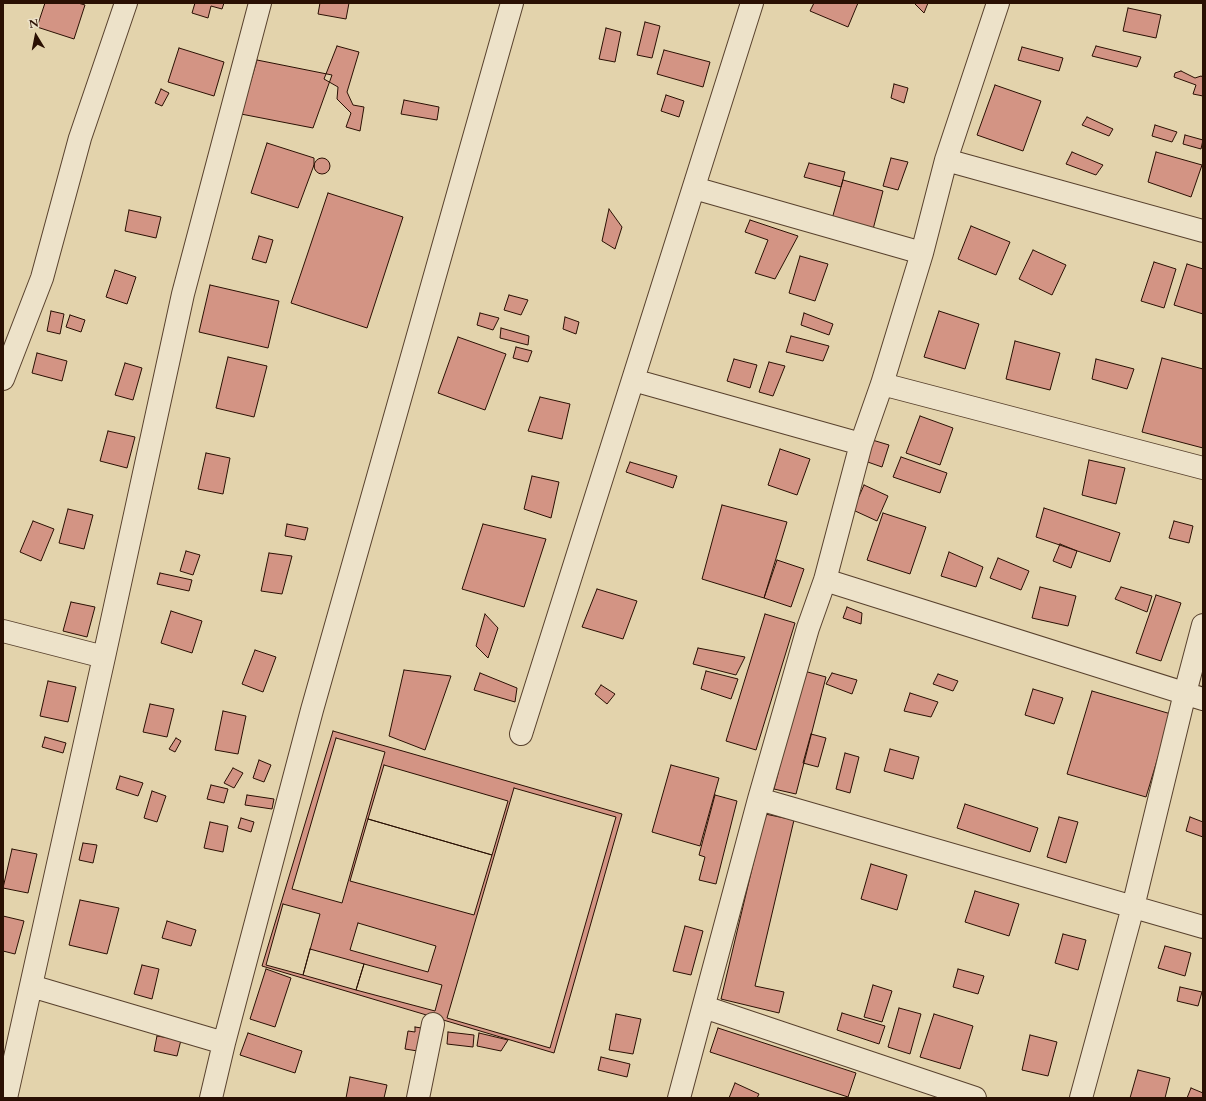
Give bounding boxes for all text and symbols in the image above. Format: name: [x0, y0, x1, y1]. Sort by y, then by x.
text: N: [28, 15, 40, 32]
north arrow: [16, 16, 56, 56]

